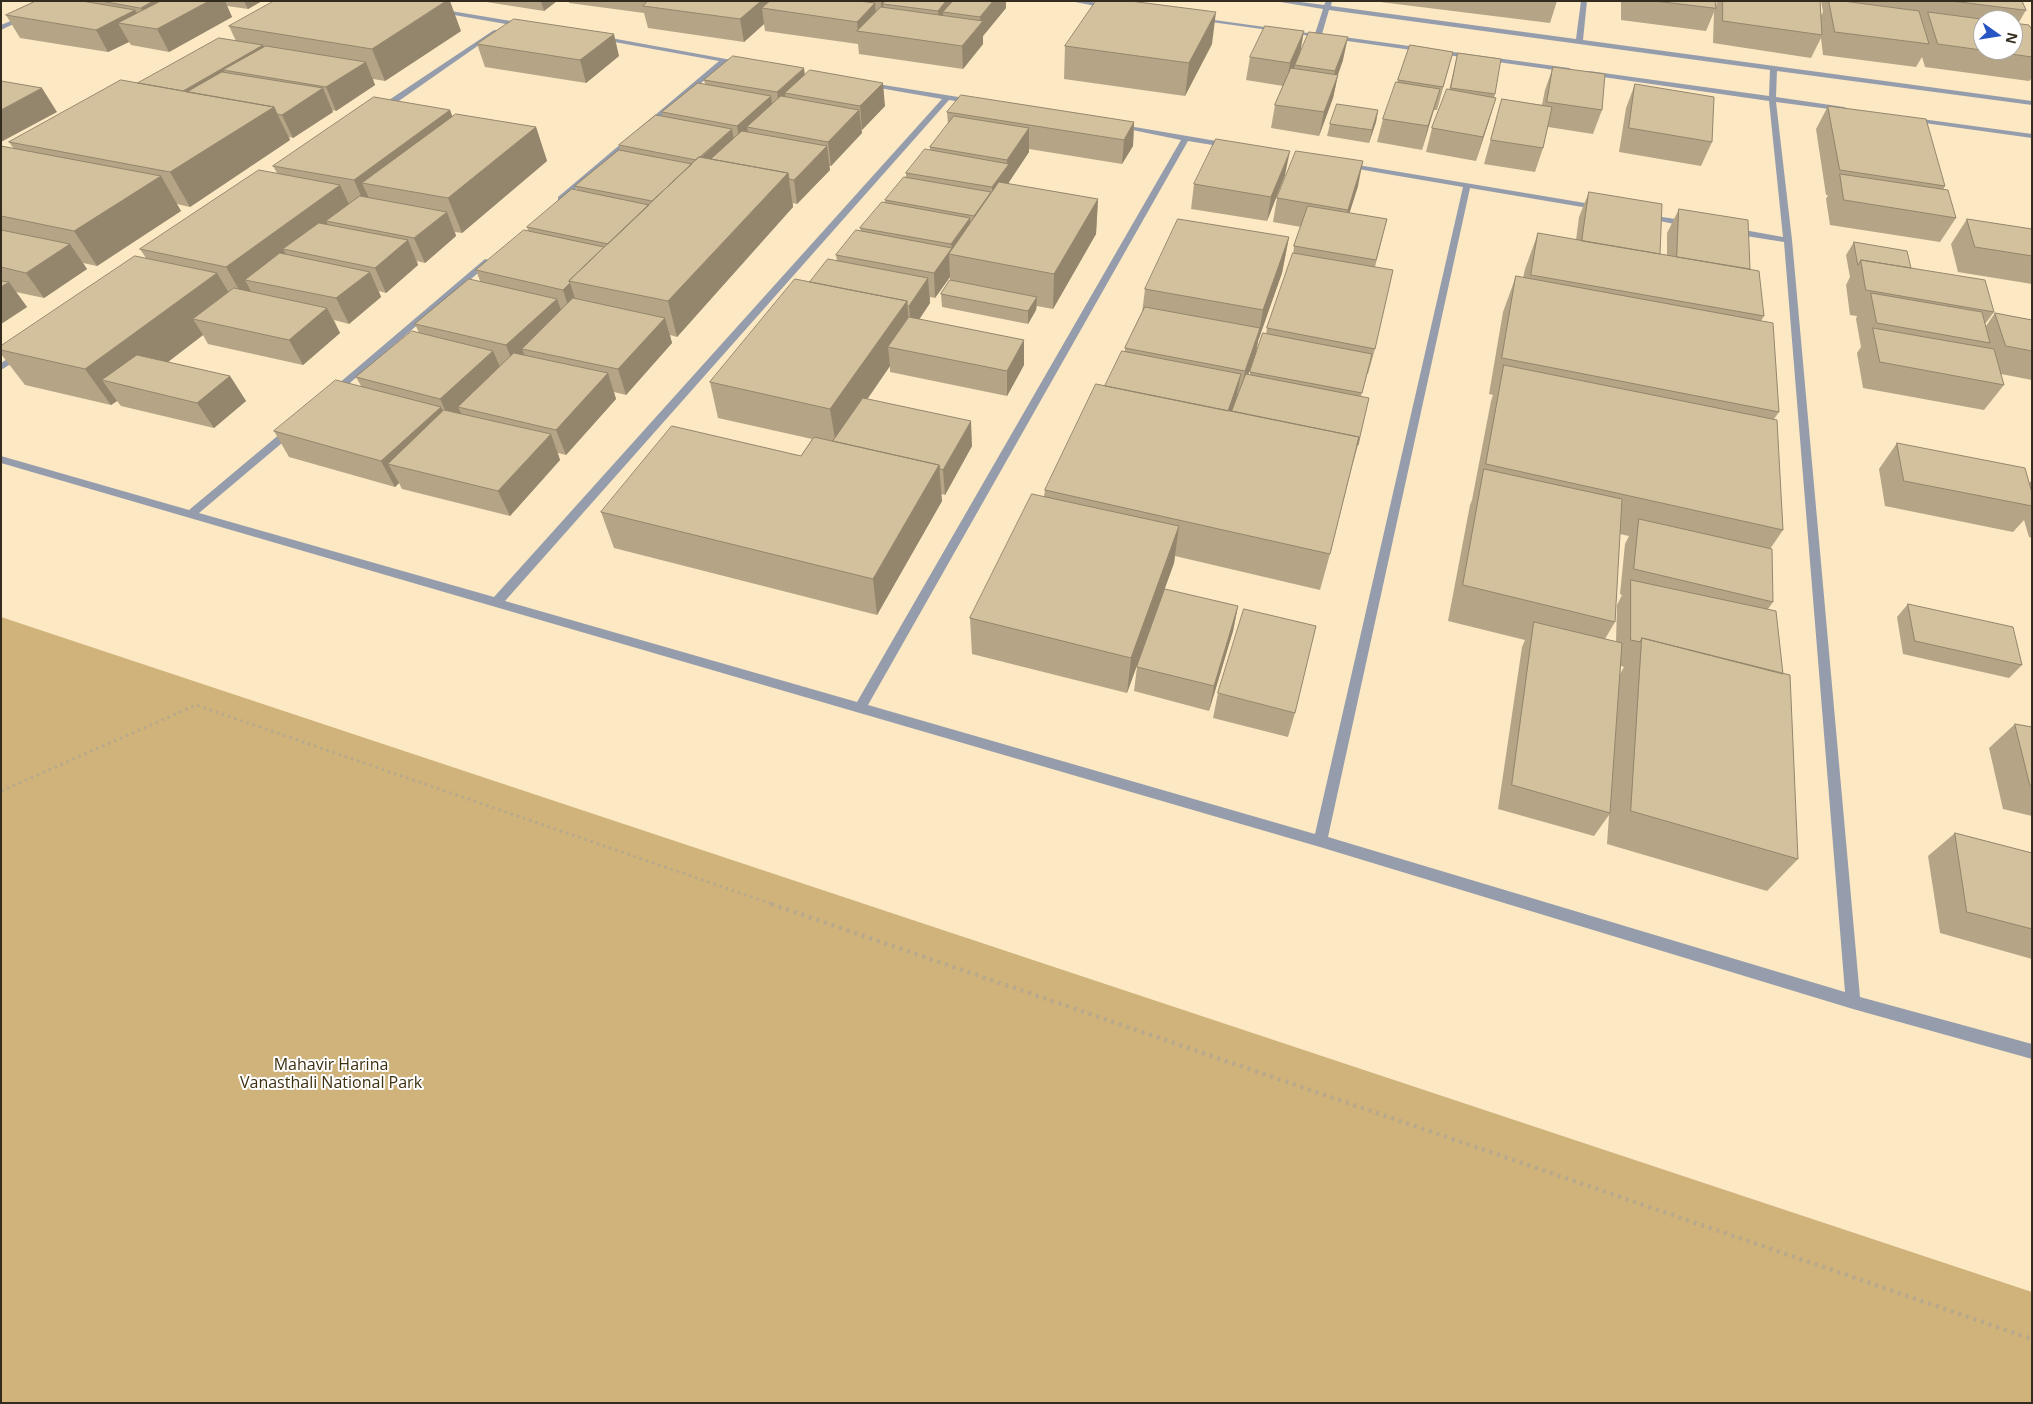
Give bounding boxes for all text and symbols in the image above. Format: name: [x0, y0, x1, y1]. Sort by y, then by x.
north arrow: [1973, 10, 2023, 60]
text: N: [2002, 31, 2023, 46]
park label: Mahavir Harina Vanasthali National Park: [240, 1055, 422, 1093]

